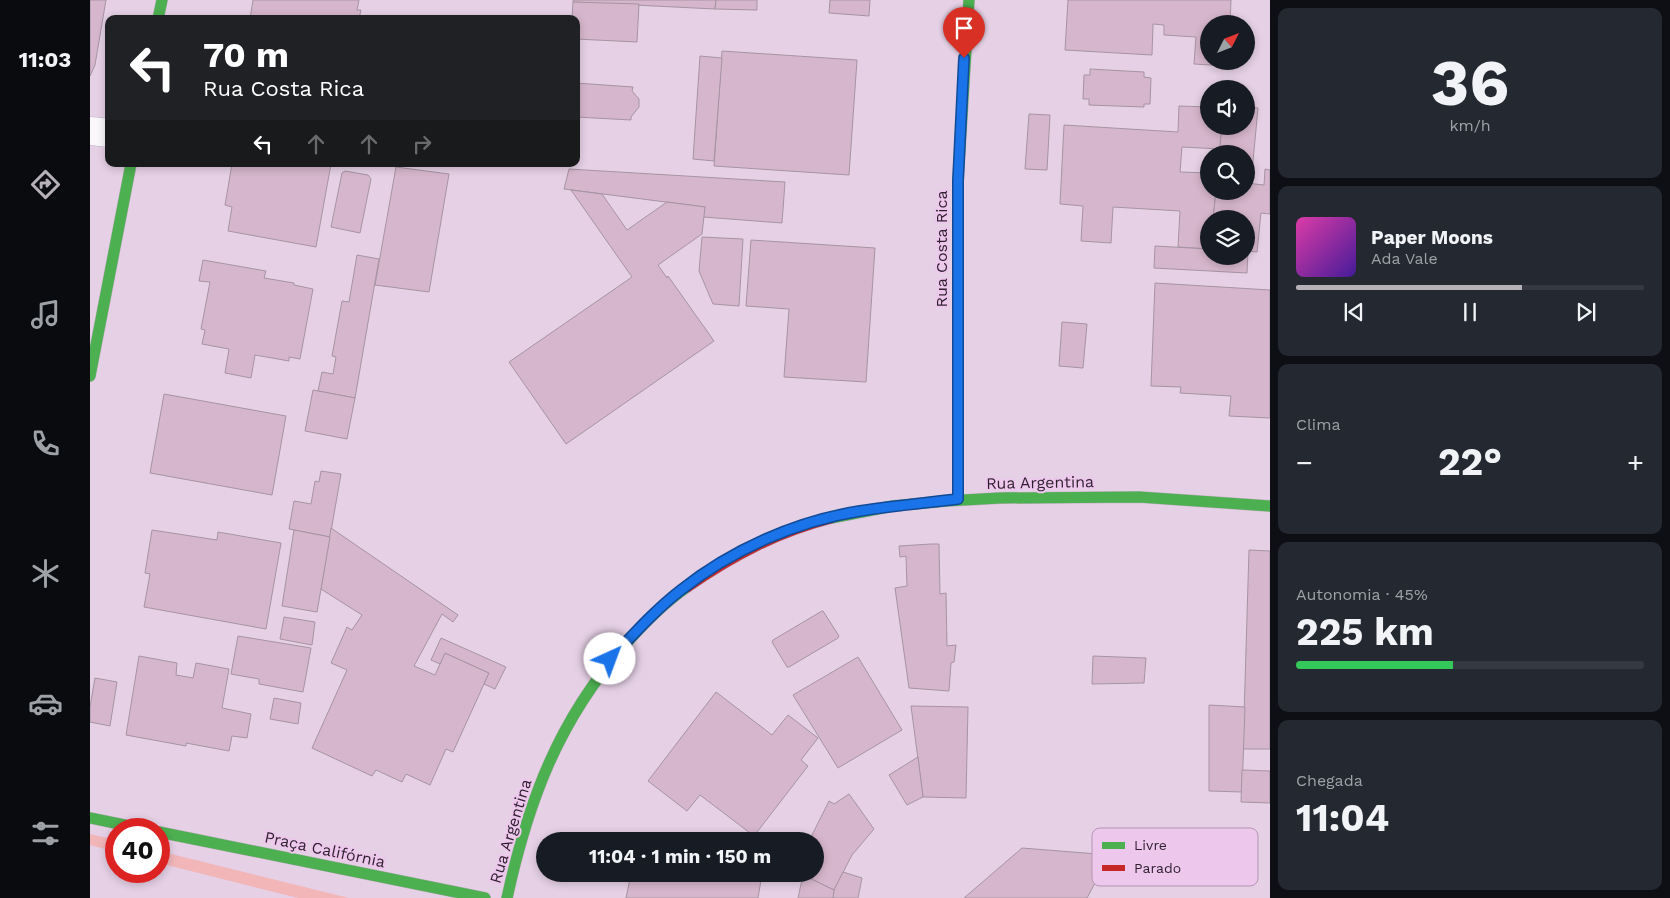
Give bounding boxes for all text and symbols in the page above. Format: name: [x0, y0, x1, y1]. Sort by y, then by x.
pin: [943, 7, 985, 58]
icon: arrive: [950, 14, 978, 42]
north arrow: [1200, 15, 1255, 70]
map controls: [1200, 15, 1255, 265]
text: 70 m: [203, 34, 289, 76]
icon: left: [120, 35, 185, 100]
text: 36: [1431, 45, 1509, 121]
text: 11:03: [19, 47, 71, 72]
text: Rua Costa Rica: [203, 76, 364, 101]
button: sound: [1200, 80, 1255, 135]
text: km/h: [1449, 116, 1491, 135]
icon: left: [249, 130, 277, 158]
icon: ahead: [302, 130, 330, 158]
icon: ahead: [355, 130, 383, 158]
icon: right: [408, 130, 436, 158]
button: search: [1200, 145, 1255, 200]
icon: directions: [28, 167, 63, 202]
street label: Rua Costa Rica: [932, 190, 951, 308]
button: layers: [1200, 210, 1255, 265]
text: Paper Moons: [1371, 226, 1493, 249]
text: Ada Vale: [1371, 249, 1438, 268]
icon: music: [28, 297, 63, 332]
icon: previous: [1340, 298, 1368, 326]
icon: pause: [1456, 298, 1484, 326]
icon: next: [1572, 298, 1600, 326]
text: Clima: [1296, 415, 1340, 434]
icon: phone: [28, 426, 63, 461]
text: 22°: [1438, 440, 1502, 484]
text: −: [1296, 446, 1313, 479]
text: +: [1627, 446, 1644, 479]
street label: Rua Argentina: [986, 472, 1094, 493]
icon: climate: [28, 556, 63, 591]
text: Autonomia · 45%: [1296, 585, 1428, 604]
text: 225 km: [1296, 610, 1434, 654]
position arrow: [583, 632, 635, 684]
icon: car: [28, 686, 63, 721]
text: Chegada: [1296, 771, 1363, 790]
street label: Rua Argentina: [486, 777, 535, 886]
text: 11:04: [1296, 796, 1389, 840]
icon: filters: [28, 816, 63, 851]
speed limit sign: 40: [105, 818, 170, 883]
street label: Praça Califórnia: [263, 827, 387, 872]
legend: [1092, 828, 1258, 886]
text: Livre: [1134, 837, 1167, 853]
text: 11:04 · 1 min · 150 m: [589, 845, 771, 868]
text: Parado: [1134, 860, 1181, 876]

